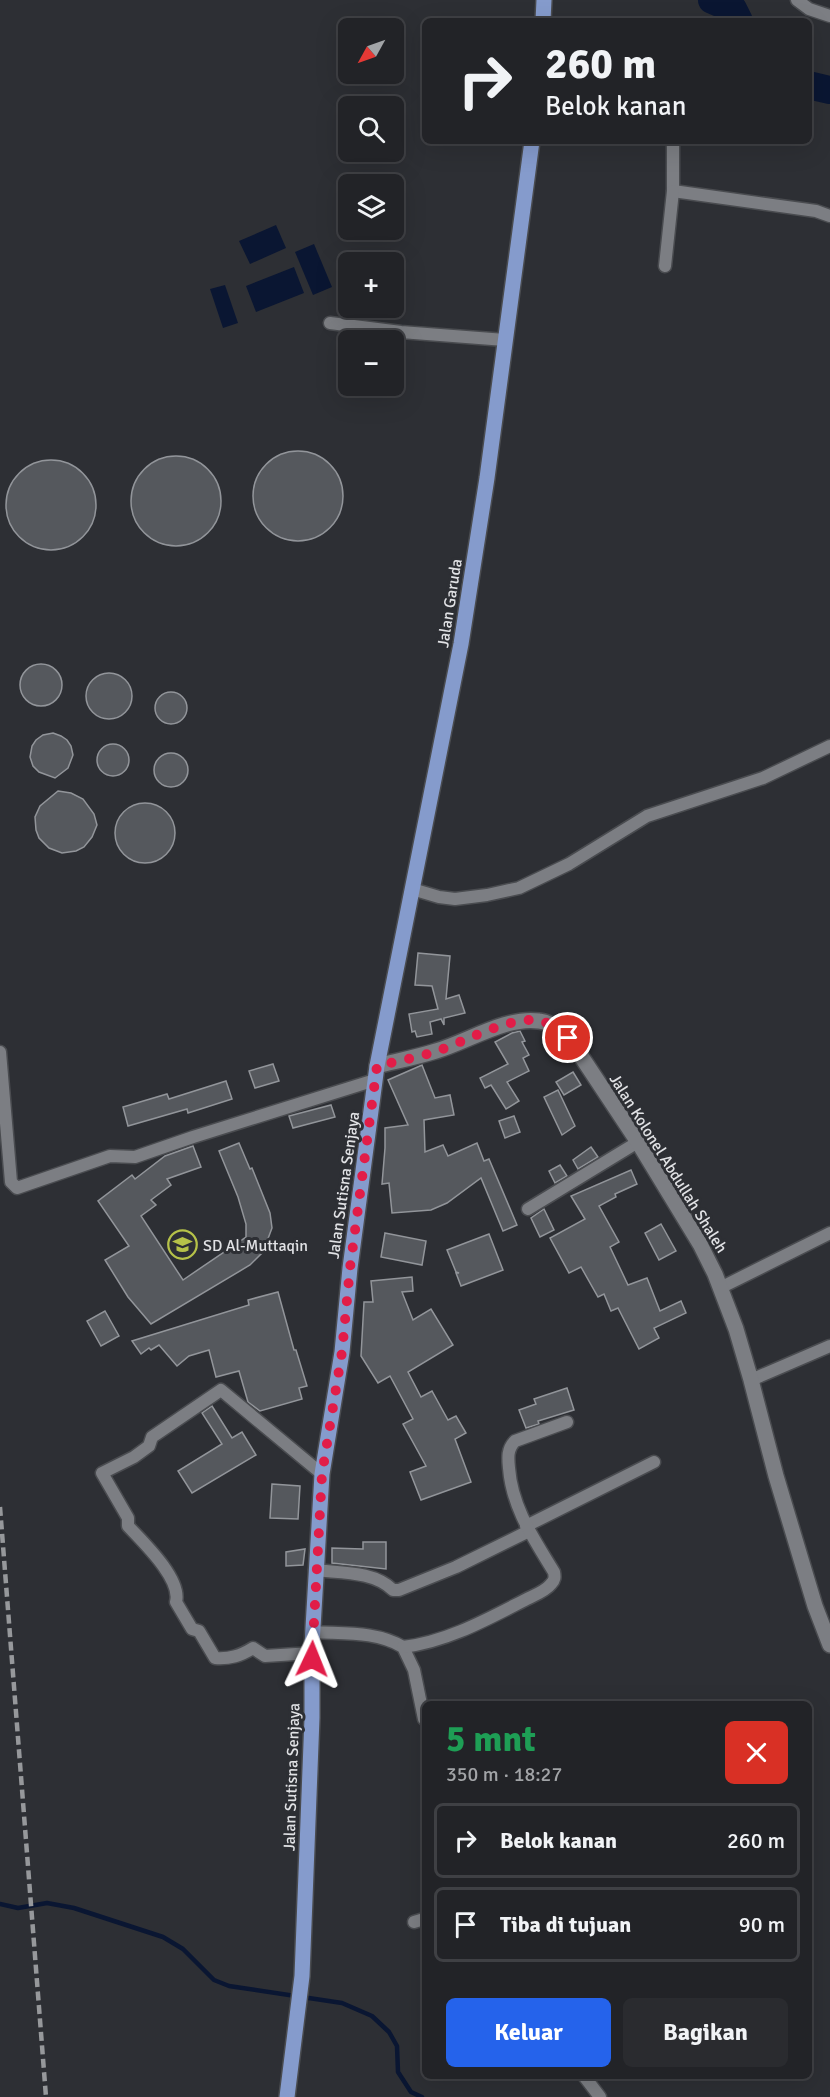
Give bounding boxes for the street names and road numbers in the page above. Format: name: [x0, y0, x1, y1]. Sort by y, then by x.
street label: Jalan Garuda: [433, 557, 467, 649]
street label: Jalan Kolonel Abdullah Shaleh: [605, 1070, 732, 1257]
street label: Jalan Sutisna Senjaya: [324, 1110, 364, 1260]
street label: Jalan Sutisna Senjaya: [279, 1703, 305, 1852]

